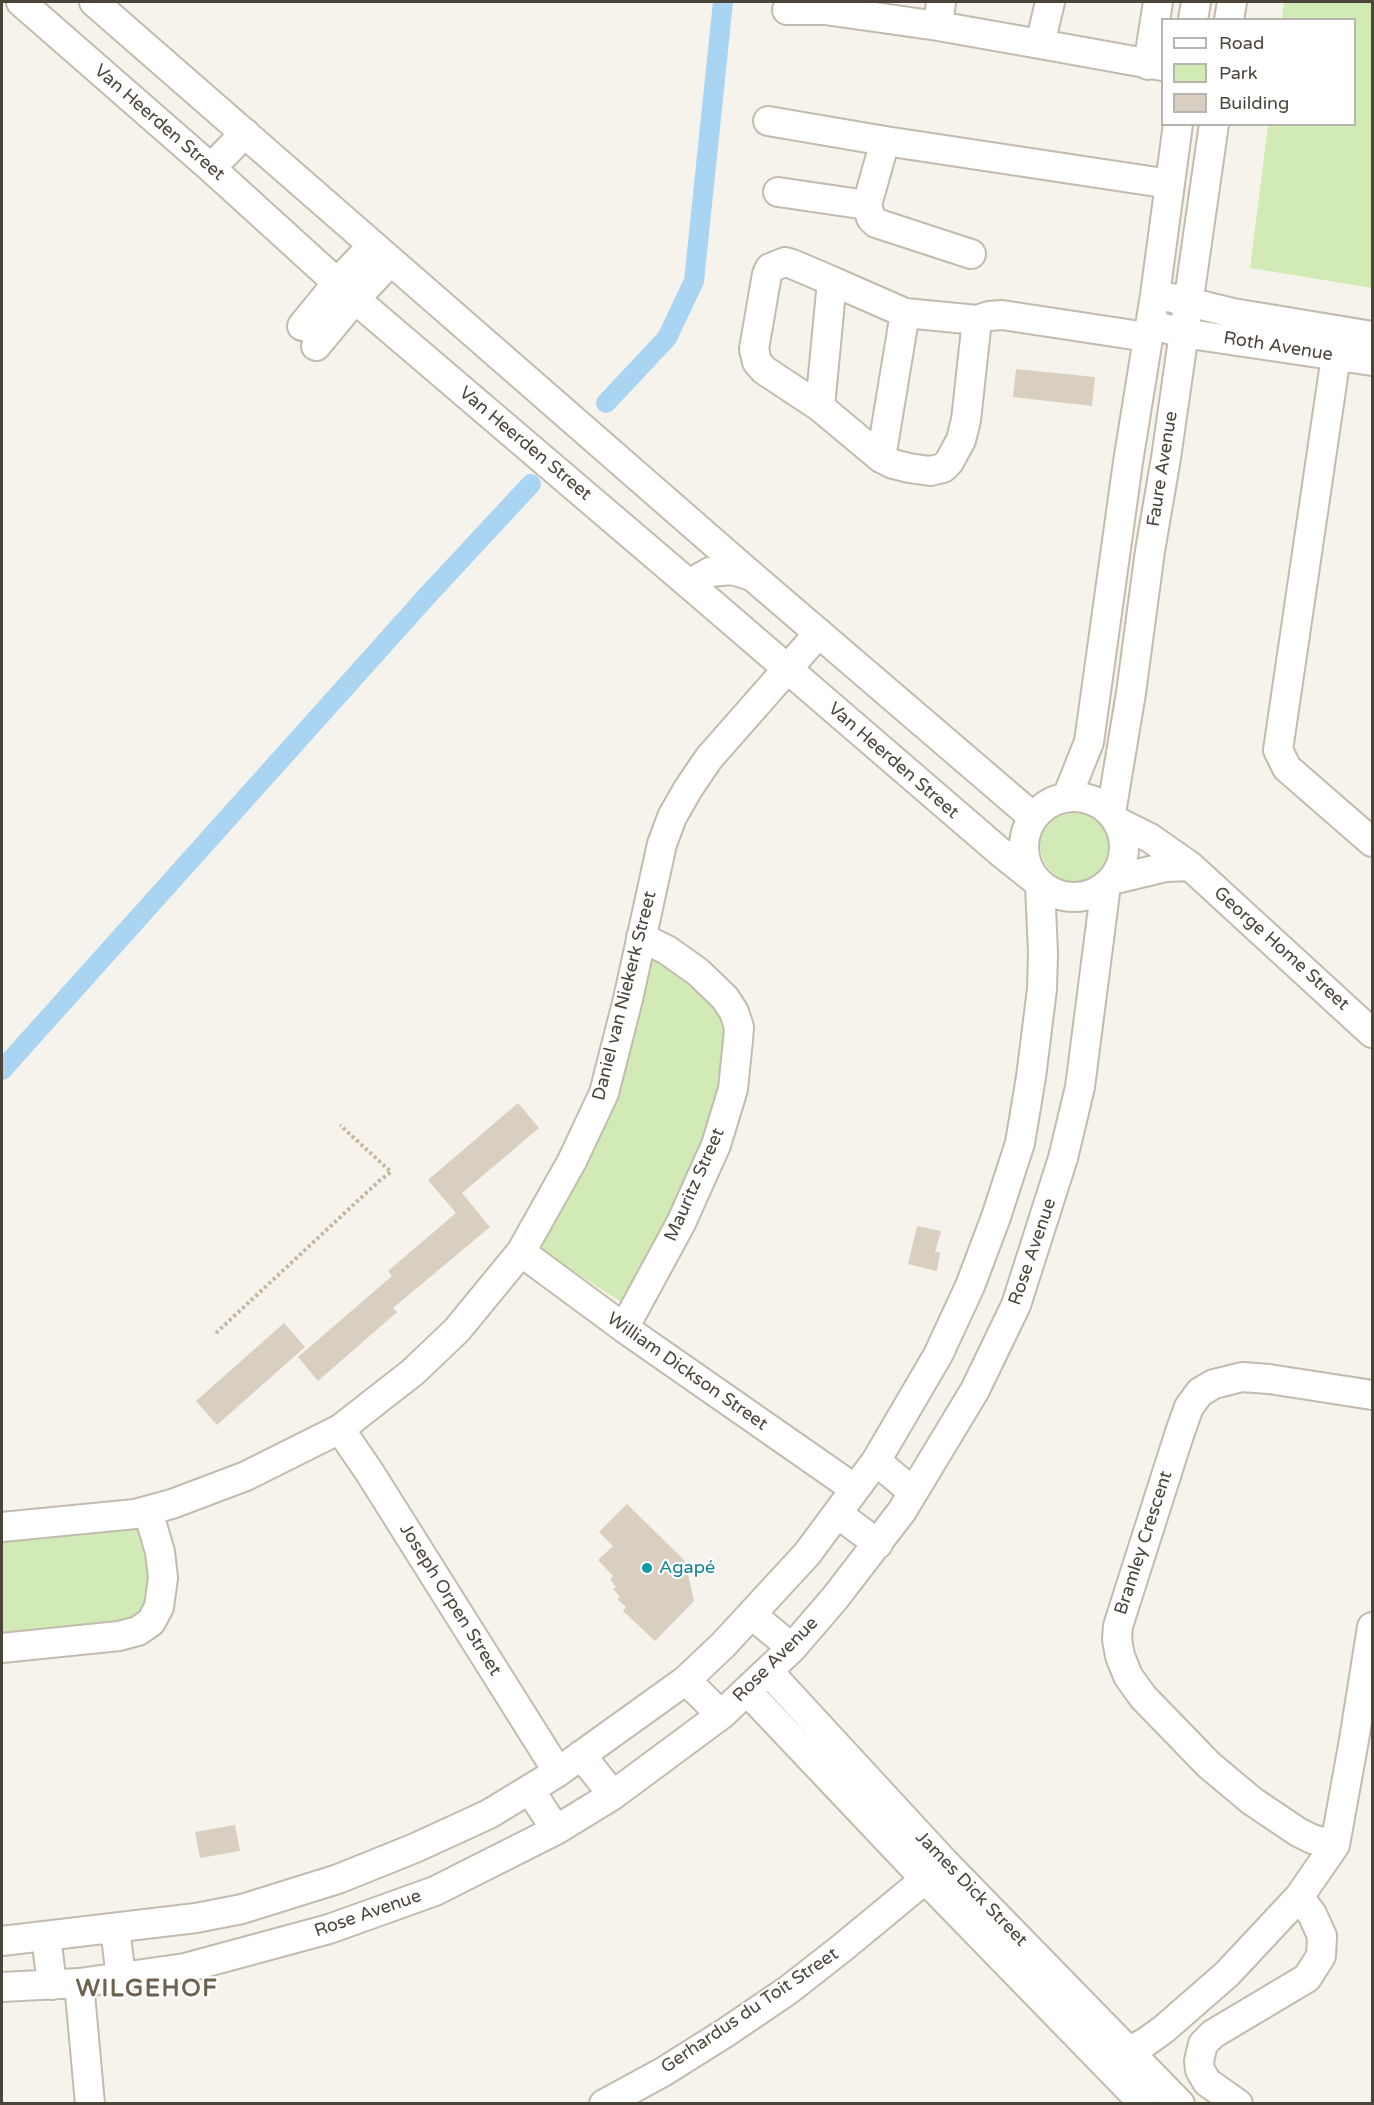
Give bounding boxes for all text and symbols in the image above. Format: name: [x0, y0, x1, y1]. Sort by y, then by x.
legend: [1161, 18, 1356, 126]
text: Road: [1219, 32, 1264, 54]
street label: Van Heerden Street: [89, 60, 229, 186]
text: Park: [1219, 62, 1257, 84]
text: Building: [1219, 92, 1289, 114]
street label: Roth Avenue: [1222, 328, 1334, 366]
street label: Van Heerden Street: [454, 382, 596, 506]
street label: Faure Avenue: [1143, 410, 1183, 528]
street label: Van Heerden Street: [823, 698, 963, 824]
street label: George Home Street: [1209, 883, 1353, 1015]
street label: Daniel van Niekerk Street: [589, 889, 661, 1103]
street label: Mauritz Street: [660, 1125, 730, 1245]
street label: Rose Avenue: [1005, 1196, 1061, 1308]
street label: William Dickson Street: [603, 1308, 771, 1436]
street label: Bramley Crescent: [1111, 1468, 1177, 1618]
street label: Joseph Orpen Street: [394, 1520, 506, 1680]
place label: Agapé: [659, 1557, 715, 1579]
marker: Agapé: [640, 1561, 654, 1575]
street label: Rose Avenue: [729, 1613, 823, 1707]
street label: James Dick Street: [910, 1827, 1032, 1951]
street label: Rose Avenue: [312, 1886, 424, 1942]
street label: Gerhardus du Toit Street: [657, 1944, 843, 2078]
district label: WILGEHOF: [76, 1976, 218, 2004]

